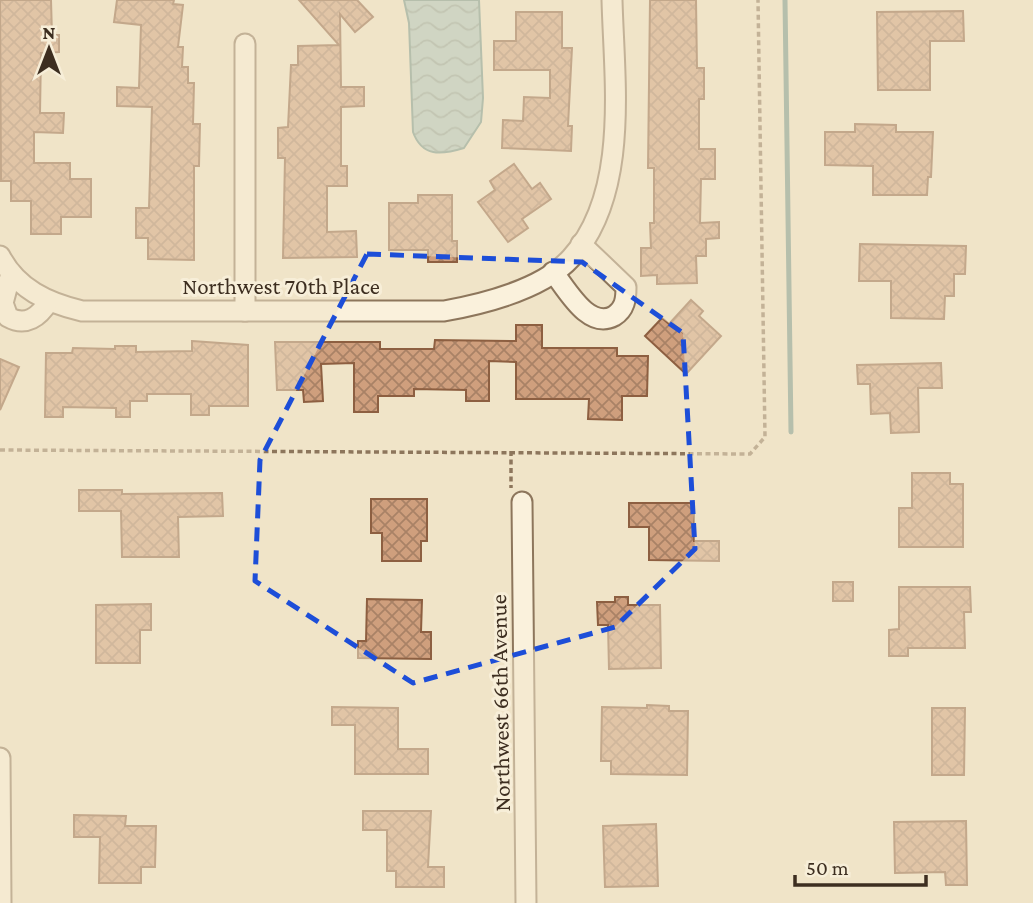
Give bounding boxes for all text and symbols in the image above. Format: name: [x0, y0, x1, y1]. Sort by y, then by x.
north arrow: [14, 14, 84, 84]
text: N: [43, 22, 56, 43]
street label: Northwest 70th Place: [182, 273, 380, 299]
street label: Northwest 66th Avenue: [485, 594, 515, 812]
scale bar: [795, 844, 926, 888]
text: 50 m: [806, 856, 849, 880]

